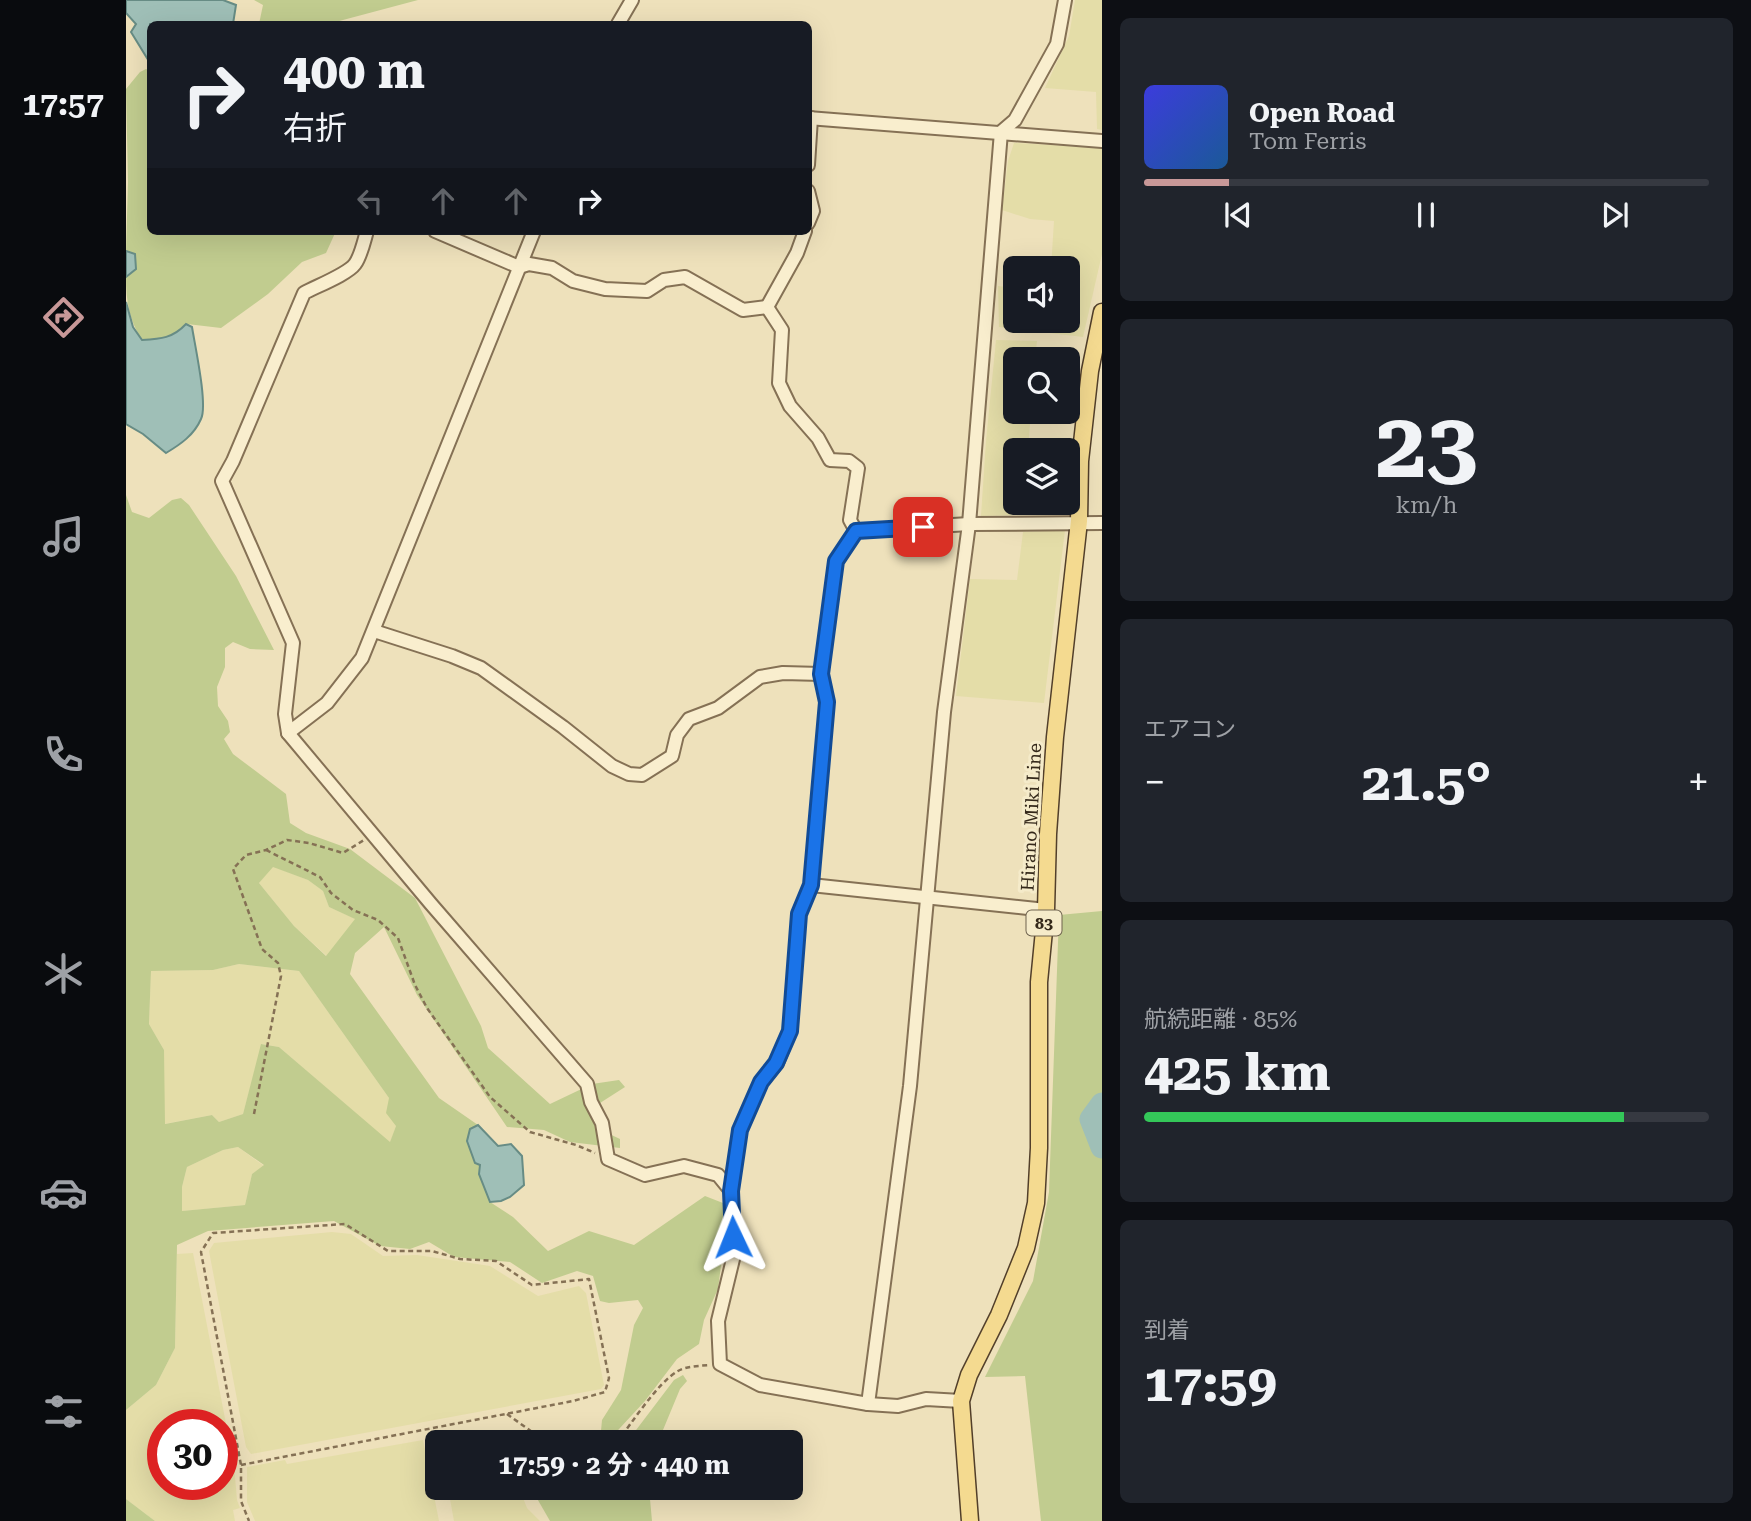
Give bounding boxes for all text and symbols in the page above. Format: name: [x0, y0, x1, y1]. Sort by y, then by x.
text: 400 m: [283, 43, 425, 100]
icon: right: [168, 49, 259, 140]
text: 17:57: [22, 85, 104, 123]
text: Open Road: [1249, 98, 1395, 128]
text: 右折: [283, 109, 347, 147]
text: Tom Ferris: [1249, 128, 1366, 155]
icon: left: [351, 182, 389, 220]
icon: ahead: [424, 182, 462, 220]
icon: ahead: [497, 182, 535, 220]
icon: right: [570, 182, 608, 220]
icon: previous: [1219, 196, 1257, 234]
icon: pause: [1407, 196, 1445, 234]
icon: next: [1596, 196, 1634, 234]
map controls: [1003, 256, 1080, 515]
button: sound: [1003, 256, 1080, 333]
icon: directions: [39, 293, 88, 342]
button: search: [1003, 347, 1080, 424]
text: 23: [1376, 393, 1477, 499]
button: layers: [1003, 438, 1080, 515]
text: km/h: [1396, 492, 1457, 519]
pin: [893, 497, 953, 557]
icon: arrive: [904, 508, 942, 546]
icon: music: [39, 512, 88, 561]
text: エアコン: [1144, 716, 1236, 743]
icon: phone: [39, 730, 88, 779]
street label: Hirano Miki Line: [1017, 742, 1045, 891]
text: 21.5°: [1362, 752, 1491, 813]
text: −: [1144, 760, 1165, 804]
text: +: [1688, 760, 1709, 804]
road number: 83: [1026, 911, 1062, 936]
icon: climate: [39, 949, 88, 998]
text: 航続距離 · 85%: [1144, 1006, 1297, 1033]
text: 425 km: [1144, 1042, 1331, 1103]
icon: car: [39, 1168, 88, 1217]
position arrow: [696, 1200, 770, 1274]
text: 到着: [1144, 1317, 1190, 1344]
text: 17:59: [1144, 1353, 1277, 1414]
icon: filters: [39, 1387, 88, 1436]
speed limit sign: 30: [147, 1409, 238, 1500]
text: 17:59 · 2 分 · 440 m: [498, 1450, 730, 1480]

